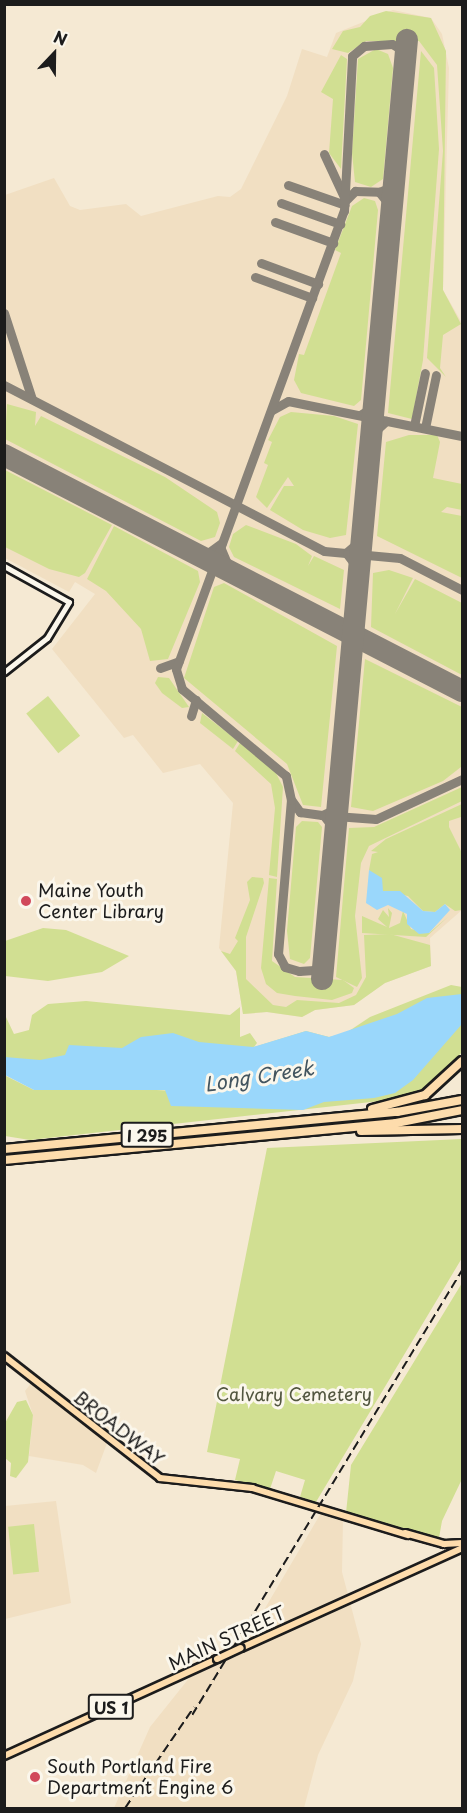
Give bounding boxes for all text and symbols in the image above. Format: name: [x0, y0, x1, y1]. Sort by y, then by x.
north arrow: [24, 24, 84, 84]
text: N: [50, 24, 71, 51]
place label: Maine Youth Center Library: [38, 880, 165, 922]
marker: Maine Youth Center Library: [19, 894, 33, 908]
water label: Long Creek: [203, 1056, 315, 1096]
road number: I 295: [120, 1122, 174, 1148]
park label: Calvary Cemetery: [215, 1383, 373, 1405]
street label: BROADWAY: [69, 1386, 169, 1470]
street label: MAIN STREET: [165, 1601, 289, 1675]
road number: US 1: [87, 1694, 135, 1720]
place label: South Portland Fire Department Engine 6: [47, 1756, 234, 1798]
marker: South Portland Fire Department Engine 6: [28, 1770, 42, 1784]

